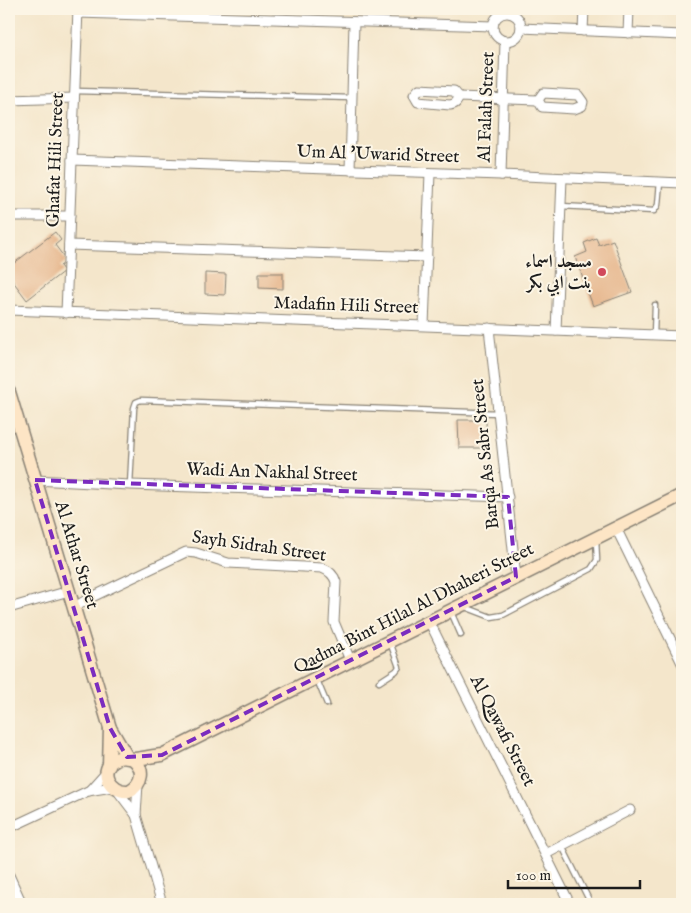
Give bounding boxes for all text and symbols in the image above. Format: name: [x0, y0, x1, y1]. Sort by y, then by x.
street label: Al Falah Street: [474, 51, 500, 164]
street label: Ghafat Hili Street: [42, 92, 70, 228]
street label: Um Al 'Uwarid Street: [296, 141, 460, 169]
place label: مسجد اسماء بنت ابي بكر: [525, 251, 592, 297]
marker: مسجد اسماء بنت ابي بكر: [596, 266, 608, 278]
street label: Madafin Hili Street: [273, 292, 419, 320]
street label: Barqa As Sabr Street: [467, 378, 505, 530]
street label: Wadi An Nakhal Street: [186, 459, 358, 487]
street label: Al Athar Street: [48, 497, 103, 612]
street label: Sayh Sidrah Street: [190, 526, 328, 568]
street label: Qadma Bint Hilal Al Dhaheri Street: [290, 538, 538, 680]
street label: Al Qawafi Street: [464, 671, 540, 791]
scale bar: [508, 858, 641, 890]
text: 100 m: [516, 866, 552, 885]

